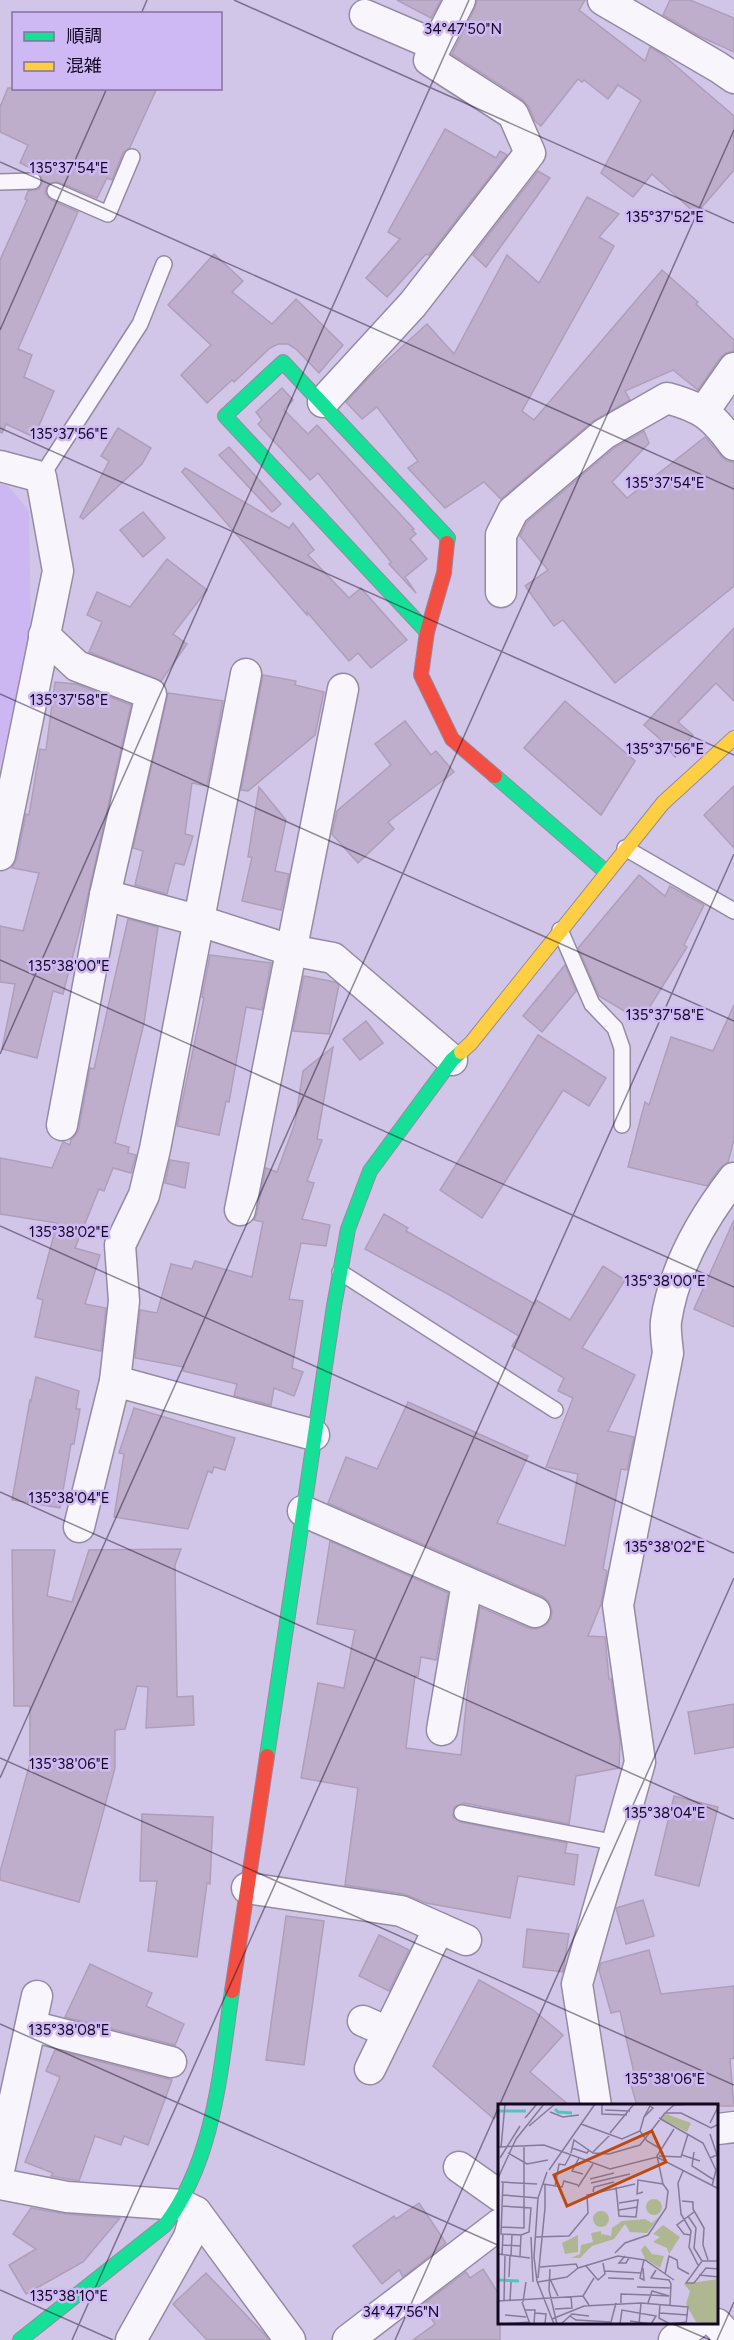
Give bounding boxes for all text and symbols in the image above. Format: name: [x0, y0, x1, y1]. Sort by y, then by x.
legend: [12, 12, 222, 90]
text: 34°47'50"N: [424, 20, 502, 38]
text: 順調: [66, 25, 102, 47]
text: 混雑: [66, 55, 102, 77]
text: 135°37'54"E: [29, 159, 109, 177]
text: 135°37'52"E: [626, 208, 704, 226]
text: 135°37'56"E: [30, 425, 108, 443]
text: 135°37'54"E: [625, 474, 705, 492]
text: 135°37'58"E: [29, 691, 109, 709]
text: 135°37'56"E: [626, 740, 704, 758]
text: 135°38'00"E: [28, 957, 110, 975]
text: 135°37'58"E: [625, 1006, 705, 1024]
text: 135°38'02"E: [29, 1223, 109, 1241]
text: 135°38'00"E: [624, 1272, 706, 1290]
text: 135°38'04"E: [28, 1489, 110, 1507]
text: 135°38'02"E: [625, 1538, 705, 1556]
text: 135°38'06"E: [29, 1755, 109, 1773]
text: 135°38'04"E: [624, 1804, 706, 1822]
text: 135°38'08"E: [28, 2021, 110, 2039]
text: 135°38'06"E: [625, 2070, 705, 2088]
inset map: [498, 2104, 719, 2325]
text: 135°38'10"E: [30, 2287, 108, 2305]
text: 34°47'56"N: [363, 2303, 439, 2321]

